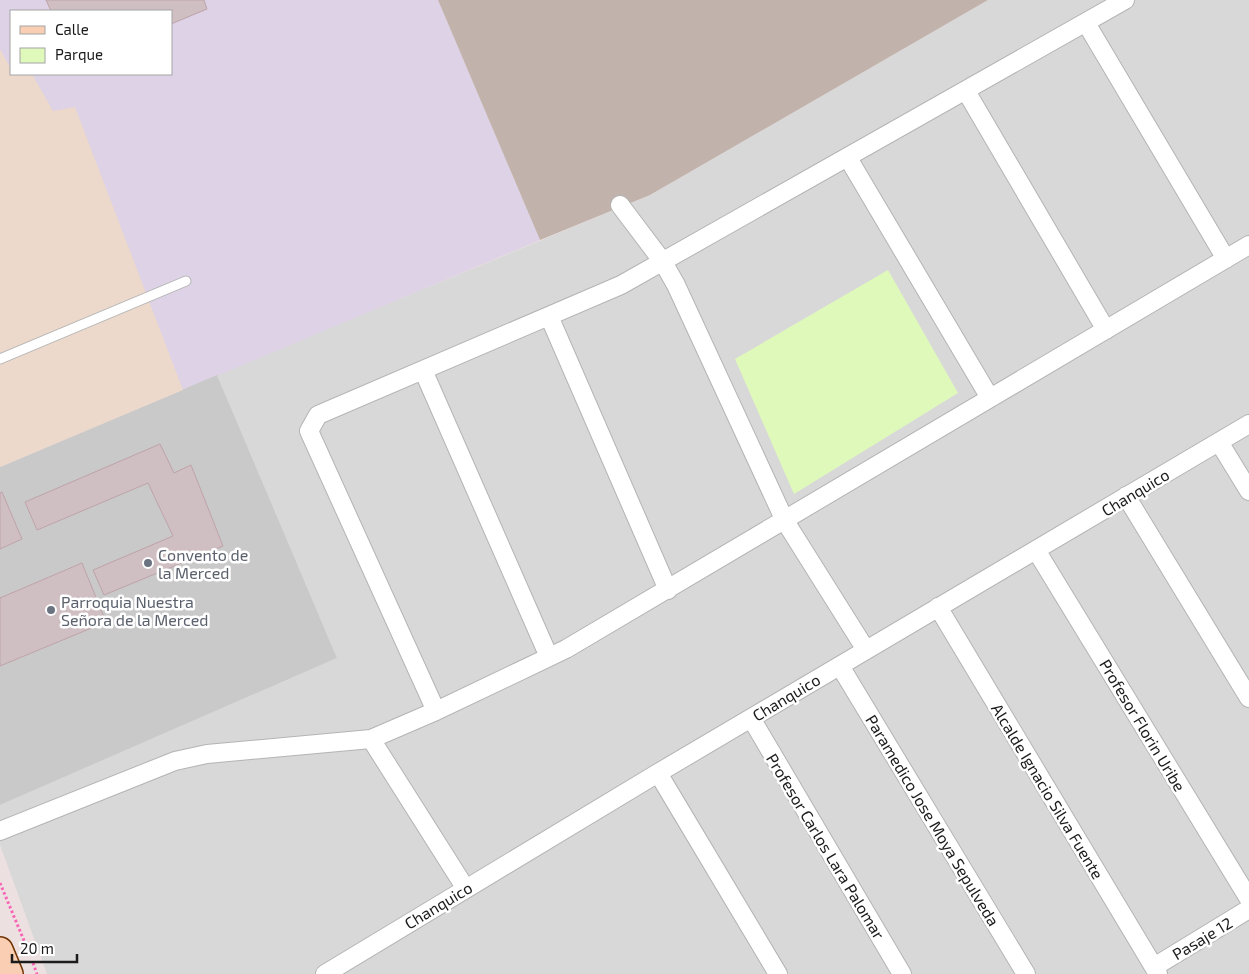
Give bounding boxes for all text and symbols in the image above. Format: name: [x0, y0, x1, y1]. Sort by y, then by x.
legend: [10, 10, 172, 75]
text: Calle: [55, 20, 89, 38]
text: Parque: [55, 45, 103, 63]
street label: Chanquico: [1098, 464, 1172, 520]
place label: Convento de la Merced: [158, 545, 248, 582]
marker: Convento de la Merced: [142, 557, 154, 569]
place label: Parroquia Nuestra Señora de la Merced: [61, 592, 208, 629]
marker: Parroquia Nuestra Señora de la Merced: [45, 604, 57, 616]
street label: Profesor Florin Uribe: [1096, 656, 1190, 794]
street label: Chanquico: [749, 669, 823, 725]
street label: Alcalde Ignacio Silva Fuente: [988, 700, 1108, 882]
street label: Paramedico Jose Moya Sepulveda: [862, 711, 1004, 929]
street label: Profesor Carlos Lara Palomar: [763, 750, 889, 943]
street label: Chanquico: [401, 877, 475, 933]
street label: Pasaje 12: [1169, 913, 1236, 964]
scale bar: [12, 932, 78, 964]
text: 20 m: [20, 939, 54, 957]

